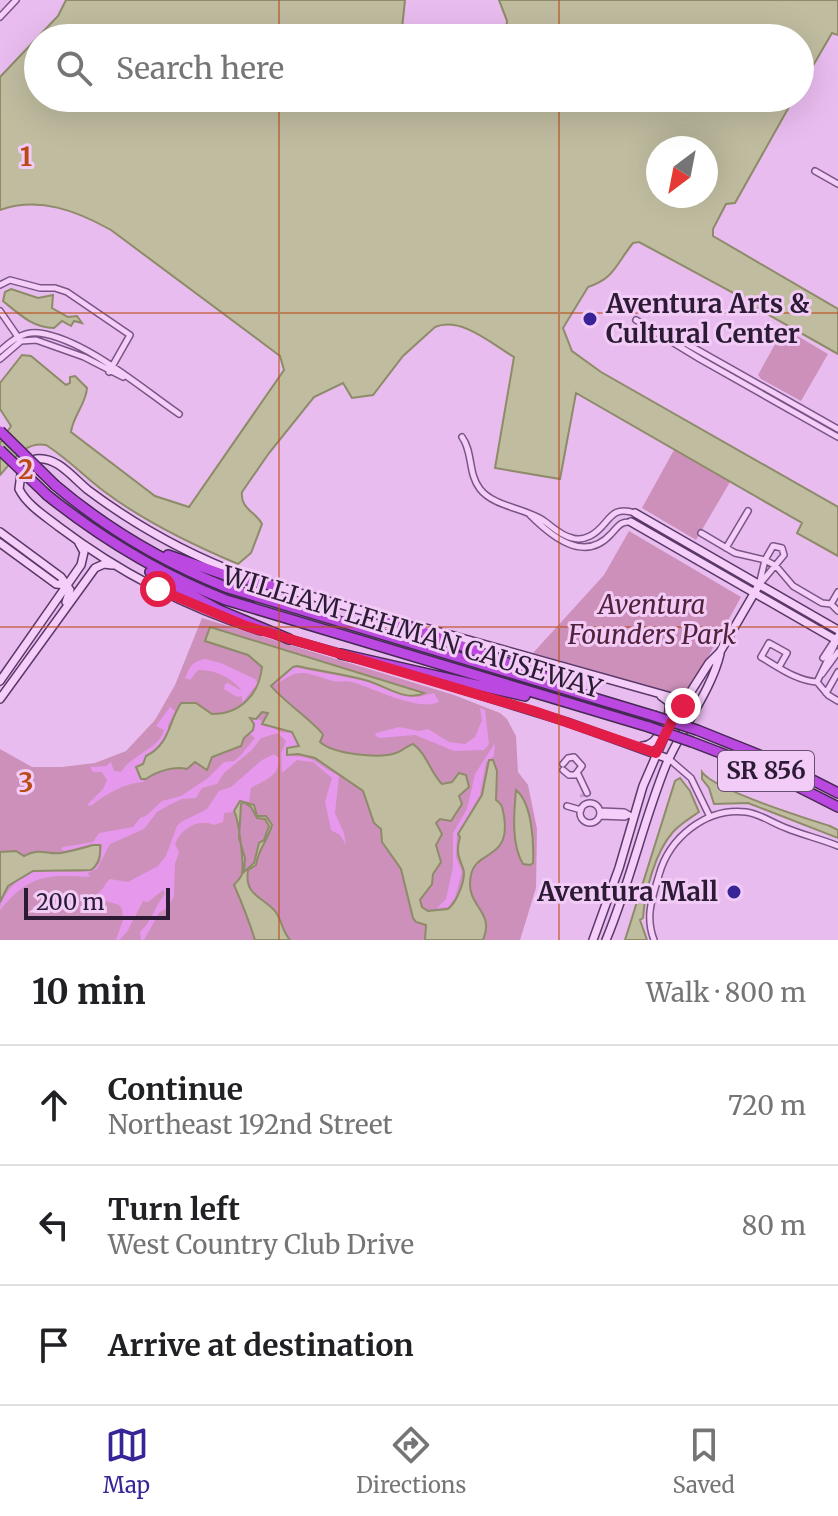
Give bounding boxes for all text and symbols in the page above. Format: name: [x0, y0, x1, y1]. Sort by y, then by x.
search box: [24, 24, 814, 112]
icon: search: [52, 46, 96, 90]
text: Search here: [116, 49, 284, 87]
north arrow: [646, 136, 718, 208]
text: 1: [20, 140, 32, 173]
place label: Aventura Arts & Cultural Center: [605, 287, 809, 350]
marker: Aventura Arts & Cultural Center: [581, 310, 599, 328]
text: 2: [18, 453, 34, 486]
street label: WILLIAM LEHMAN CAUSEWAY: [218, 558, 607, 705]
route start: [140, 571, 176, 607]
park label: Aventura Founders Park: [567, 588, 736, 651]
route end: [665, 688, 701, 724]
road number: SR 856: [718, 751, 814, 791]
text: 3: [19, 766, 33, 799]
place label: Aventura Mall: [536, 875, 718, 908]
marker: Aventura Mall: [725, 883, 743, 901]
scale bar: [24, 884, 170, 920]
text: 200 m: [36, 888, 104, 916]
text: 10 min: [32, 971, 146, 1013]
text: Walk · 800 m: [646, 976, 806, 1009]
text: Continue: [108, 1070, 243, 1108]
icon: ahead: [32, 1083, 76, 1127]
text: 720 m: [728, 1089, 806, 1122]
text: Northeast 192nd Street: [108, 1108, 393, 1141]
text: Turn left: [108, 1190, 240, 1228]
icon: left: [32, 1203, 76, 1247]
text: 80 m: [742, 1209, 806, 1242]
text: West Country Club Drive: [108, 1228, 414, 1261]
icon: arrive: [32, 1323, 76, 1367]
text: Arrive at destination: [108, 1326, 414, 1364]
tab: Map: [103, 1423, 150, 1499]
tab: Directions: [356, 1423, 466, 1499]
tab: Saved: [673, 1423, 735, 1499]

